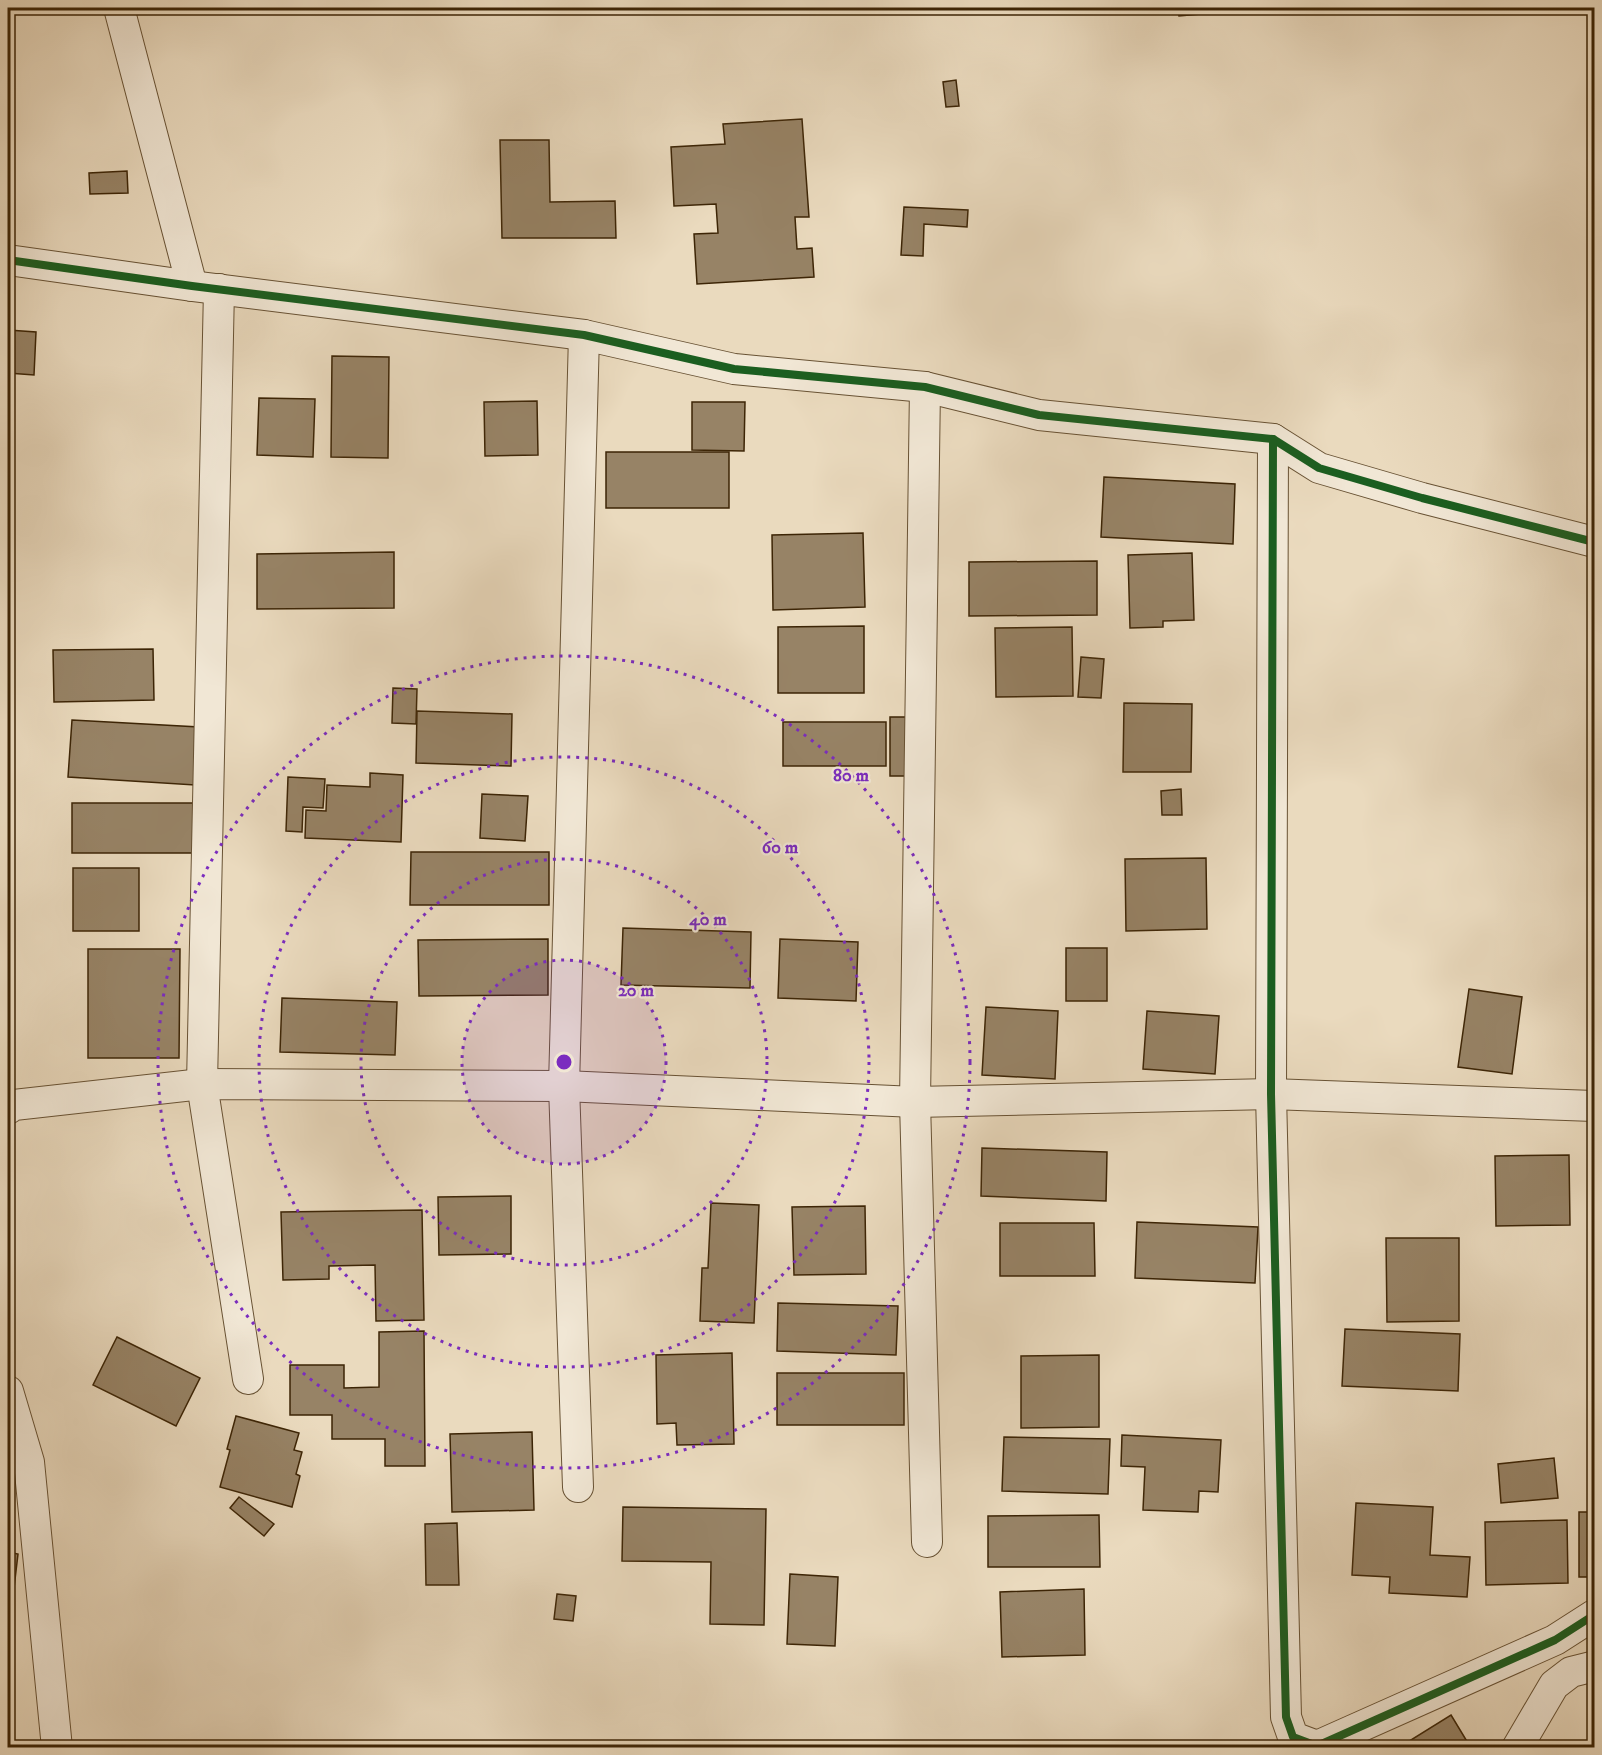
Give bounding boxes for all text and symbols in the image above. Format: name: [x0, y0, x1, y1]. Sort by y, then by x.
text: 80 m: [833, 765, 870, 787]
text: 60 m: [762, 837, 799, 859]
text: 40 m: [688, 909, 727, 931]
text: 20 m: [618, 980, 654, 1002]
centre of rings: [554, 1052, 574, 1072]

